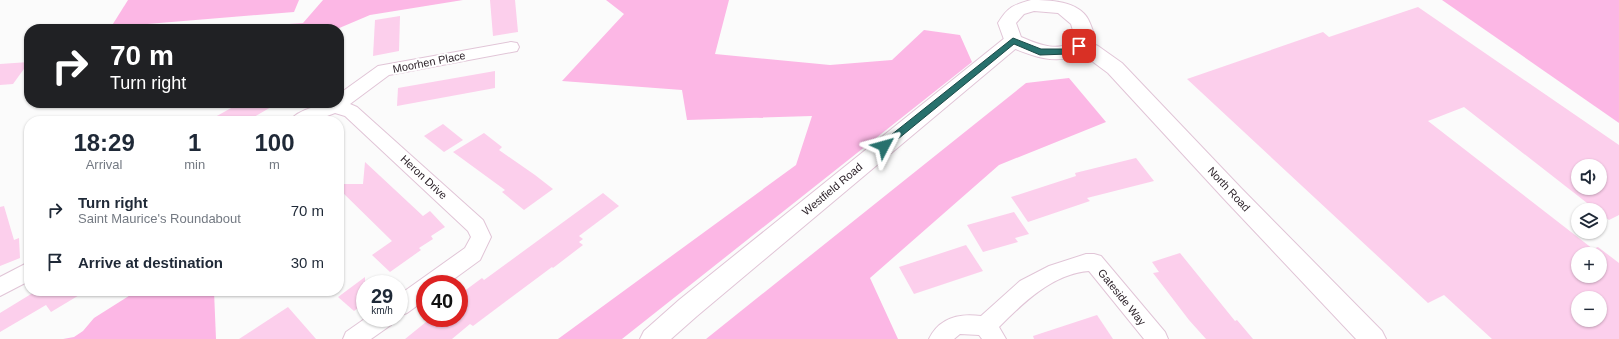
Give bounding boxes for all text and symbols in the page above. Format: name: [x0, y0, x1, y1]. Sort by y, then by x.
pin: [1062, 29, 1096, 63]
icon: arrive: [1068, 35, 1090, 57]
icon: right: [44, 40, 96, 92]
text: 70 m: [110, 40, 174, 71]
street label: Moorhen Place: [392, 49, 466, 75]
text: Turn right: [110, 73, 186, 93]
position arrow: [863, 125, 905, 167]
text: 18:29: [73, 129, 135, 156]
text: 1: [188, 129, 201, 156]
text: 100: [255, 129, 295, 156]
street label: Heron Drive: [398, 153, 450, 201]
text: Arrival: [86, 157, 123, 172]
text: min: [184, 157, 205, 172]
text: m: [269, 157, 280, 172]
map controls: [1571, 159, 1607, 327]
button: sound: [1571, 159, 1607, 195]
street label: Westfield Road: [800, 160, 864, 218]
street label: North Road: [1205, 164, 1253, 214]
text: Turn right: [78, 194, 148, 211]
icon: right: [44, 199, 66, 221]
text: 70 m: [291, 202, 324, 219]
button: layers: [1571, 203, 1607, 239]
text: Saint Maurice's Roundabout: [78, 211, 241, 226]
button: +: [1571, 247, 1607, 283]
icon: arrive: [44, 251, 66, 273]
text: Arrive at destination: [78, 254, 223, 271]
text: 30 m: [291, 254, 324, 271]
street label: Gateside Way: [1096, 267, 1149, 328]
speed limit sign: 40: [416, 275, 468, 327]
text: 29: [371, 285, 393, 307]
button: −: [1571, 291, 1607, 327]
text: km/h: [371, 305, 393, 316]

